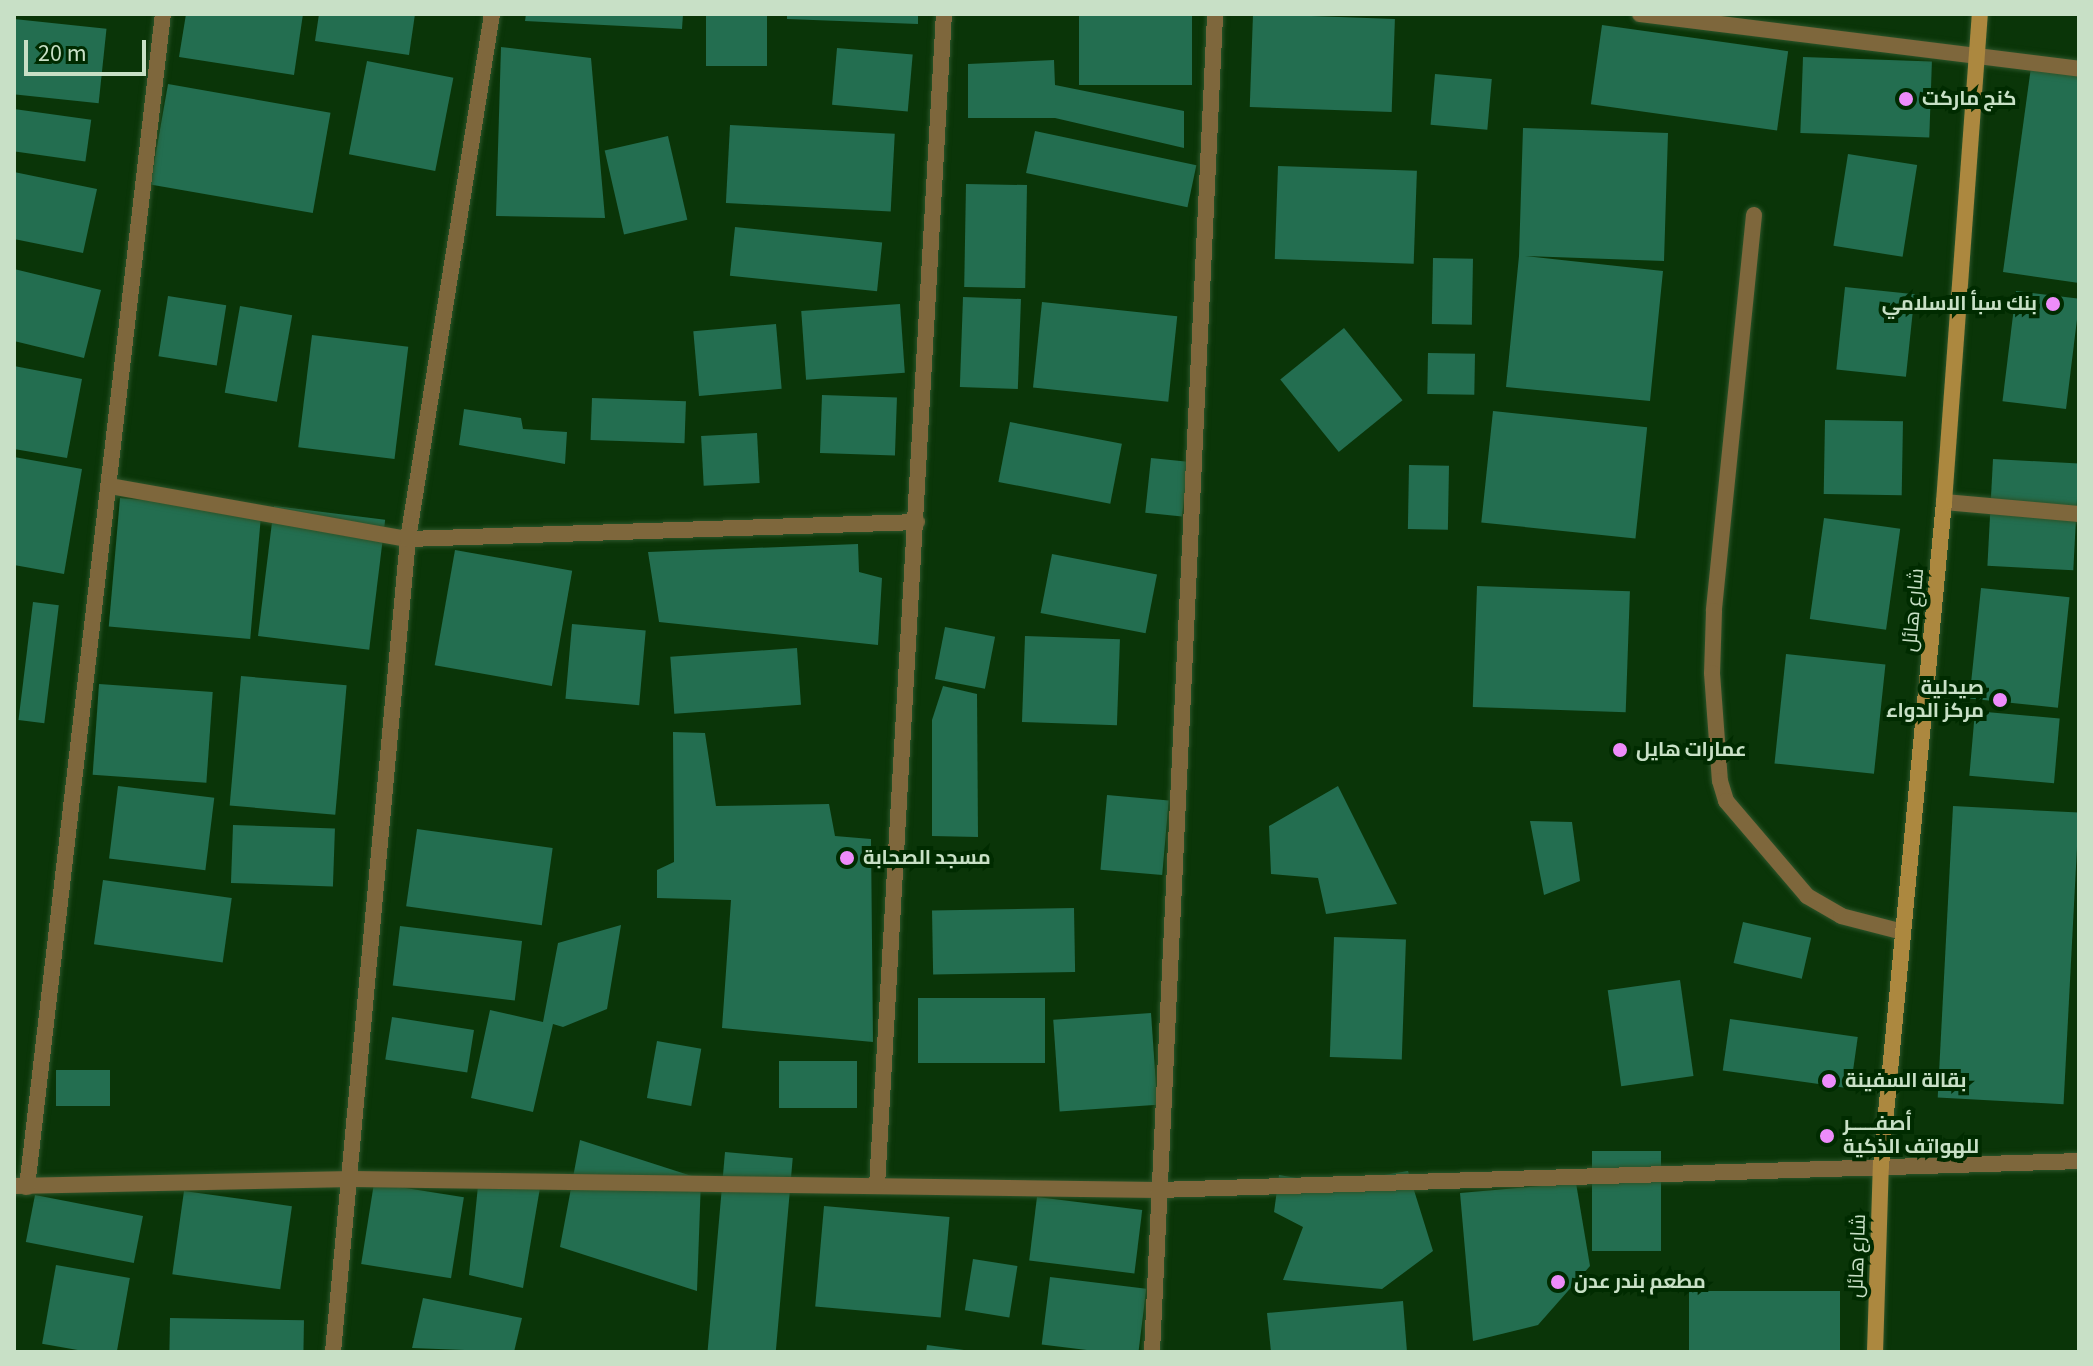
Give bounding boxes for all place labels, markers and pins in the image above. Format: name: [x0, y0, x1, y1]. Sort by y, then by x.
place label: كنج ماركت: [1922, 87, 2016, 111]
marker: كنج ماركت: [1897, 90, 1915, 108]
place label: بنك سبأ الاسلامي: [1882, 292, 2037, 316]
marker: بنك سبأ الاسلامي: [2044, 295, 2062, 313]
place label: صيدلية مركز الدواء: [1886, 676, 1984, 723]
marker: صيدلية مركز الدواء: [1991, 691, 2009, 709]
place label: عمارات هايل: [1636, 738, 1747, 762]
marker: عمارات هايل: [1611, 741, 1629, 759]
place label: مسجد الصحابة: [863, 846, 991, 870]
marker: مسجد الصحابة: [838, 849, 856, 867]
place label: بقالة السفينة: [1845, 1069, 1966, 1093]
marker: بقالة السفينة: [1820, 1072, 1838, 1090]
place label: أصفـــــر للهواتف الذكية: [1843, 1112, 1979, 1159]
marker: أصفـــــر للهواتف الذكية: [1818, 1127, 1836, 1145]
place label: مطعم بندر عدن: [1574, 1270, 1706, 1294]
marker: مطعم بندر عدن: [1549, 1273, 1567, 1291]

